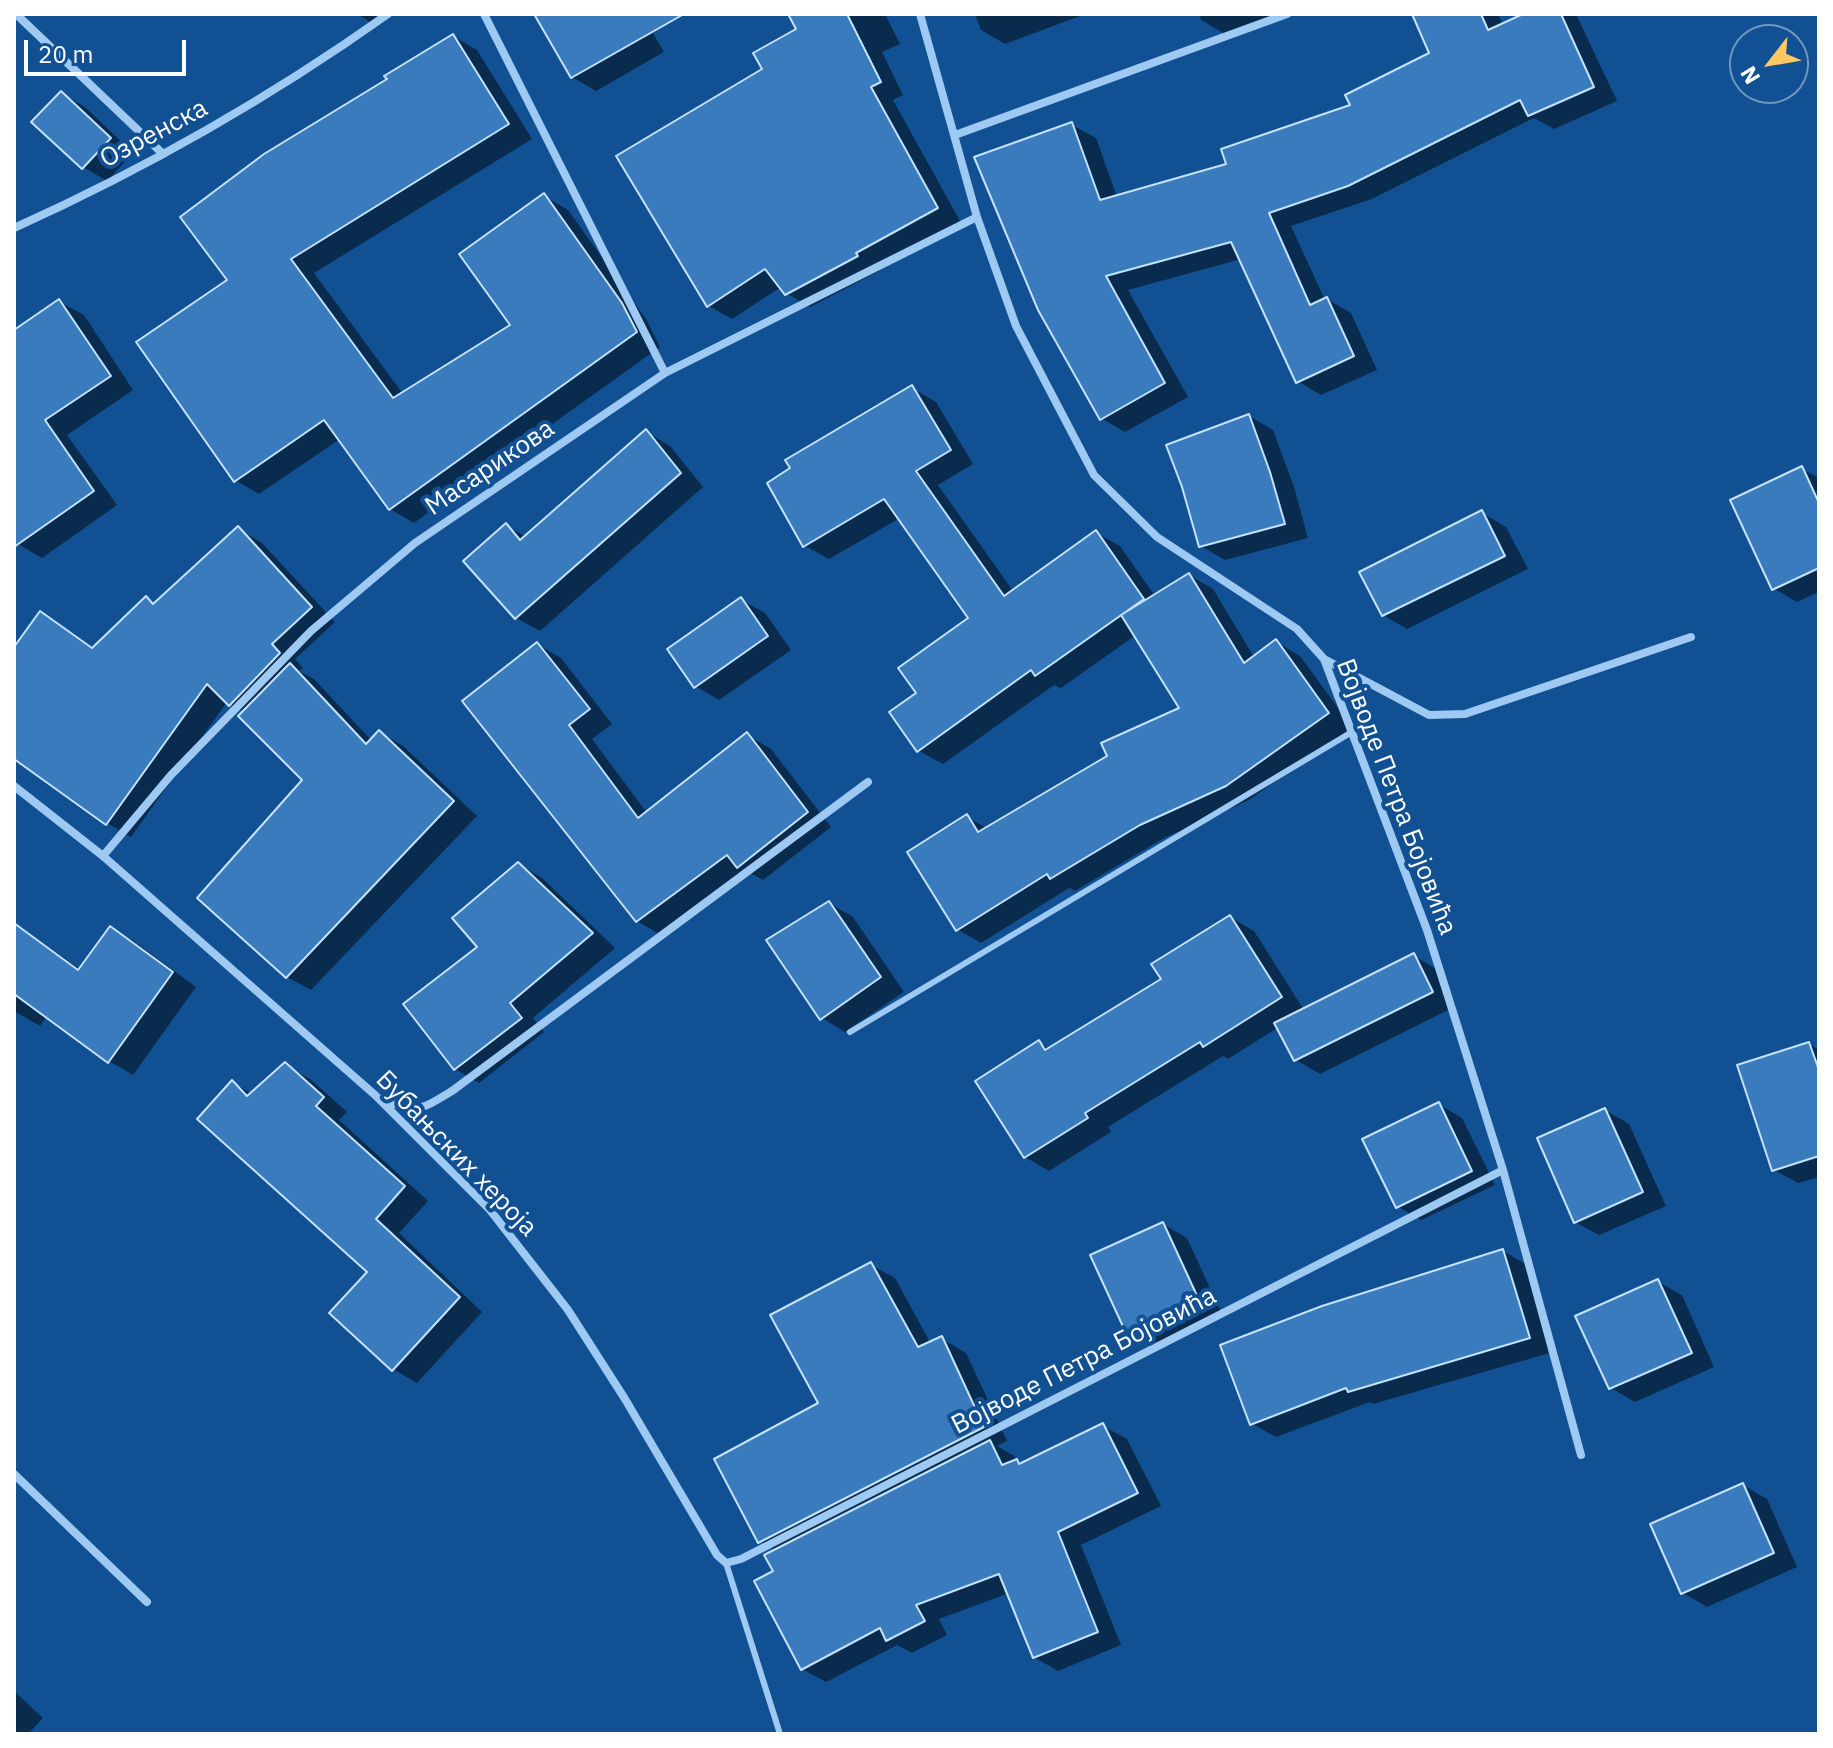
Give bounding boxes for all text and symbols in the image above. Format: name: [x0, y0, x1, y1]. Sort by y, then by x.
scale bar: [28, 24, 190, 74]
north arrow: [1729, 24, 1809, 104]
text: 20 m: [38, 38, 93, 70]
text: N: [1733, 61, 1766, 90]
street label: Озренска: [95, 93, 213, 175]
street label: Масарикова: [420, 413, 560, 523]
street label: Војводе Петра Бојовића: [1329, 655, 1463, 939]
street label: Бубањских хероја: [369, 1065, 543, 1243]
street label: Војводе Петра Бојовића: [946, 1281, 1222, 1441]

